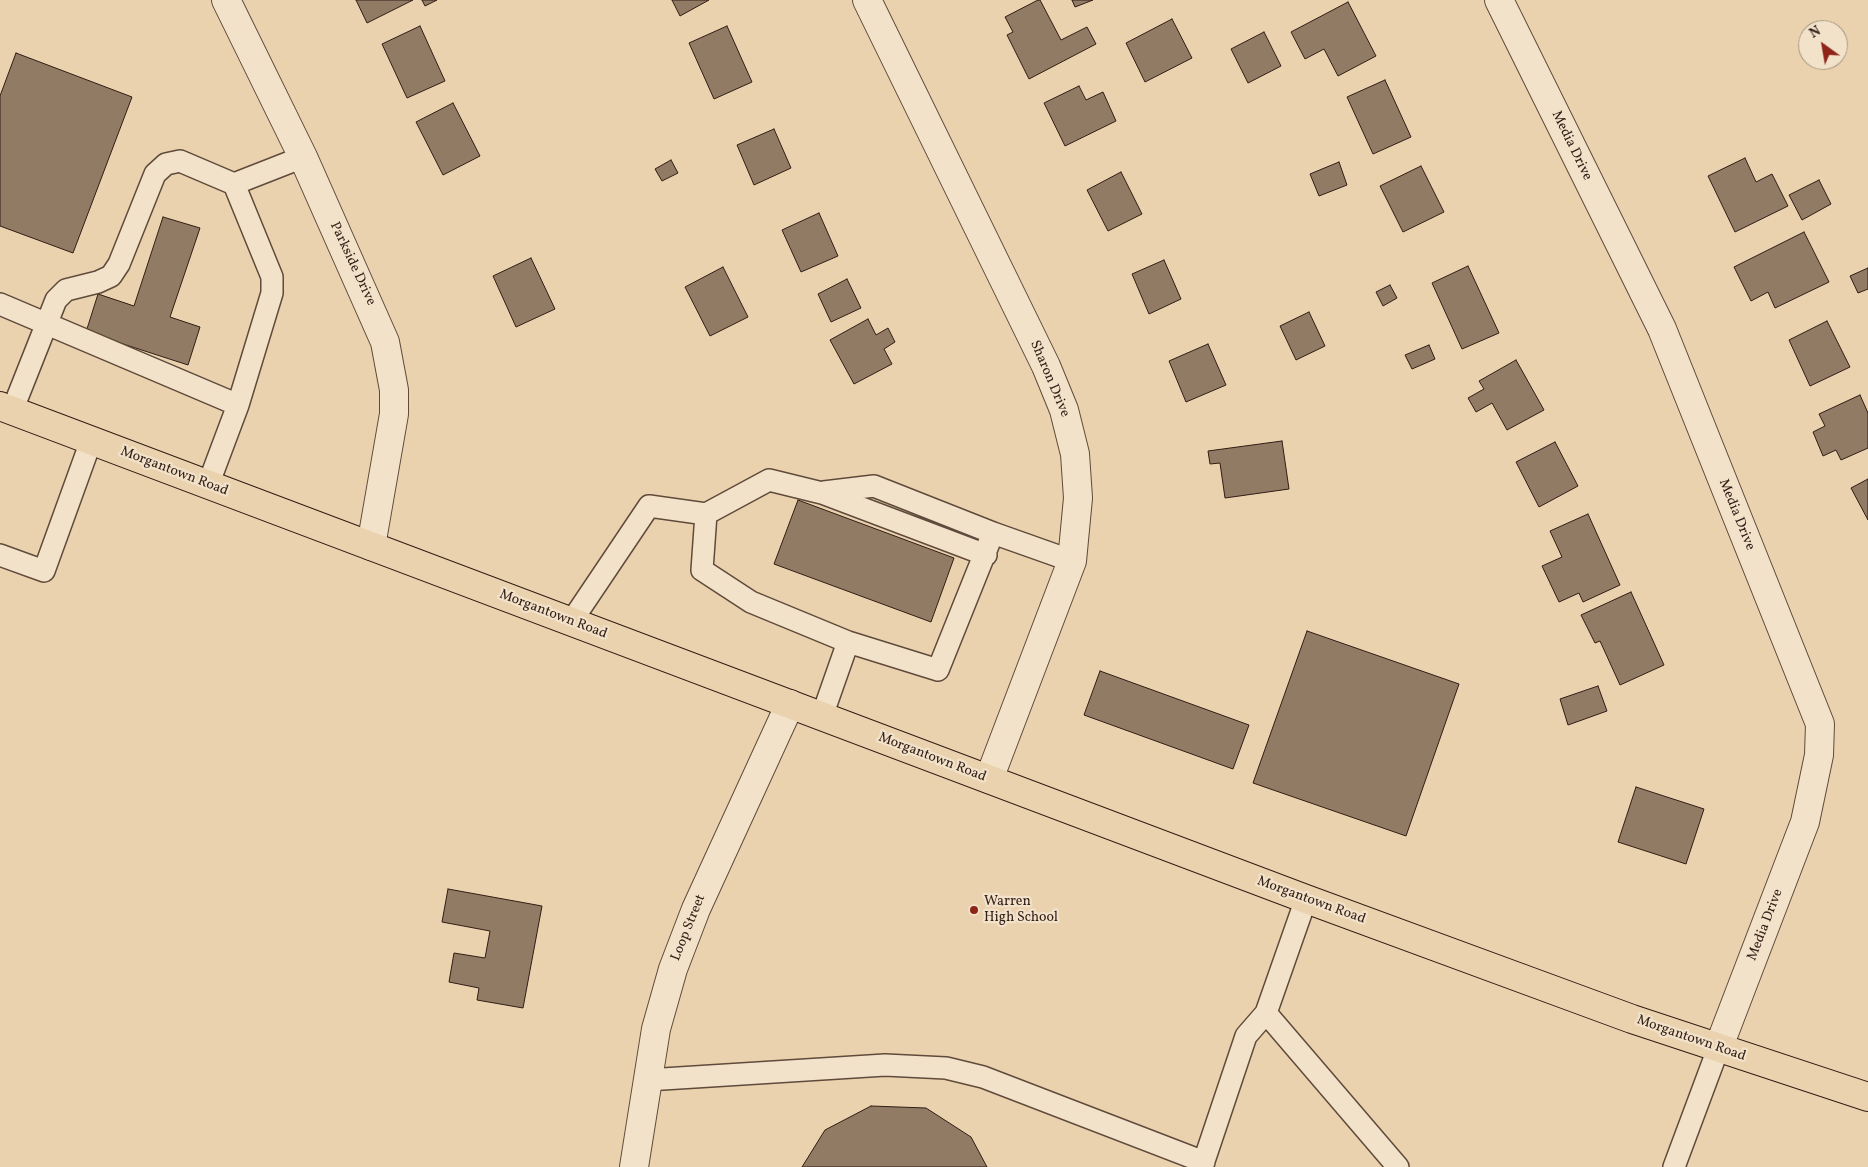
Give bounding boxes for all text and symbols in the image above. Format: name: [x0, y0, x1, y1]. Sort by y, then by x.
north arrow: [1798, 20, 1848, 70]
text: N: [1806, 22, 1825, 43]
street label: Media Drive: [1547, 108, 1595, 184]
street label: Parkside Drive: [325, 220, 379, 308]
street label: Sharon Drive: [1025, 338, 1073, 420]
street label: Morgantown Road: [118, 444, 230, 500]
street label: Media Drive: [1714, 477, 1758, 553]
street label: Morgantown Road: [497, 587, 609, 643]
street label: Morgantown Road: [876, 730, 988, 786]
street label: Morgantown Road: [1254, 874, 1368, 928]
street label: Media Drive: [1745, 887, 1787, 963]
street label: Loop Street: [668, 892, 710, 964]
place label: Warren High School: [984, 894, 1058, 926]
marker: Warren High School: [968, 904, 980, 916]
street label: Morgantown Road: [1634, 1012, 1748, 1066]

